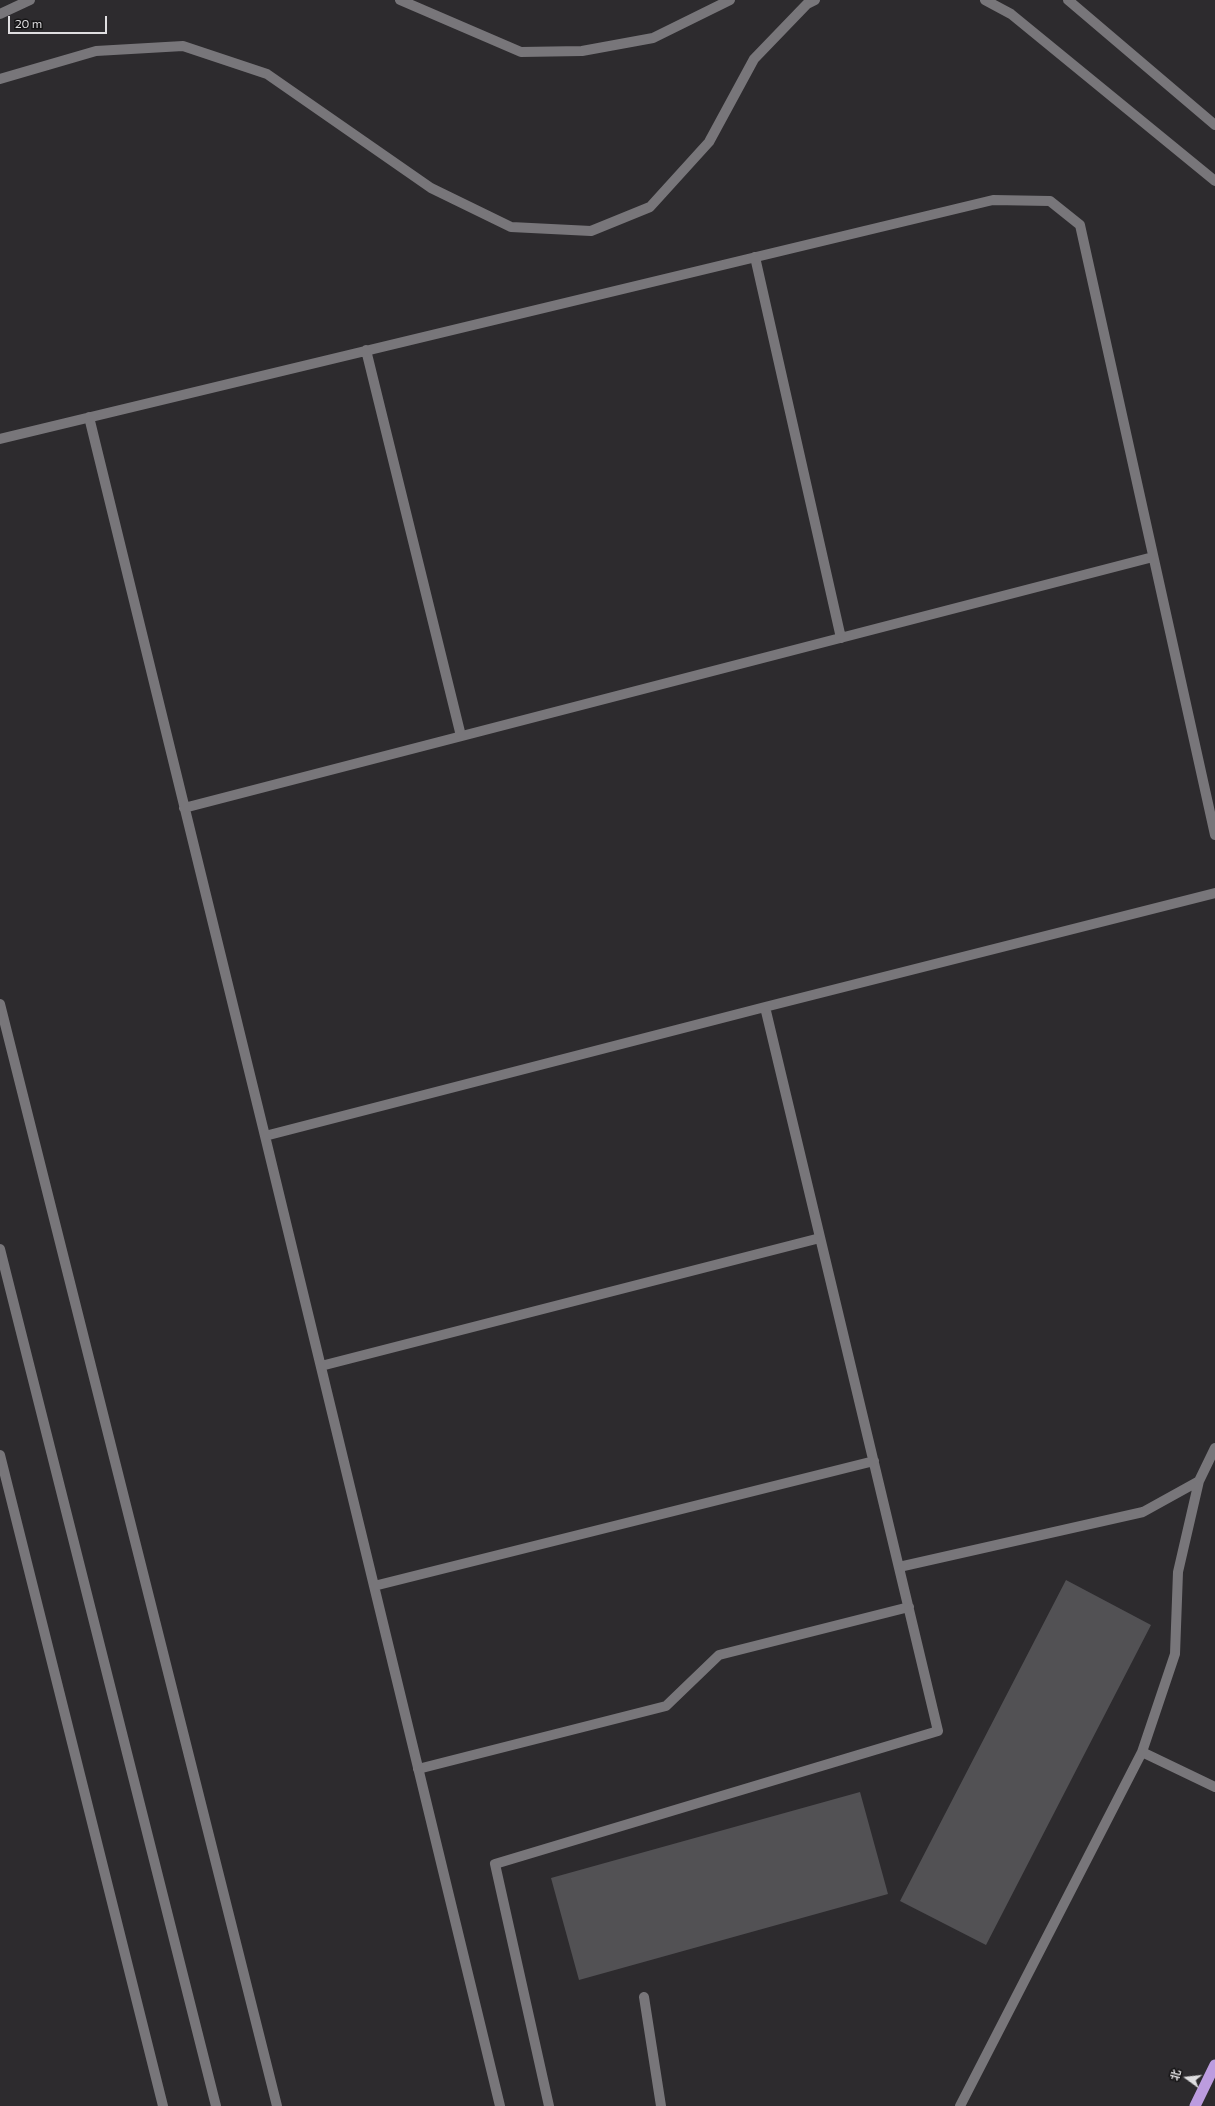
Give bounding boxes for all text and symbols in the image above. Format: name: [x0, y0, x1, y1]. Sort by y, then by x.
scale bar: [10, 8, 109, 34]
text: 20 m: [15, 16, 42, 30]
north arrow: [1167, 2058, 1207, 2098]
text: 北: [1167, 2068, 1183, 2082]

